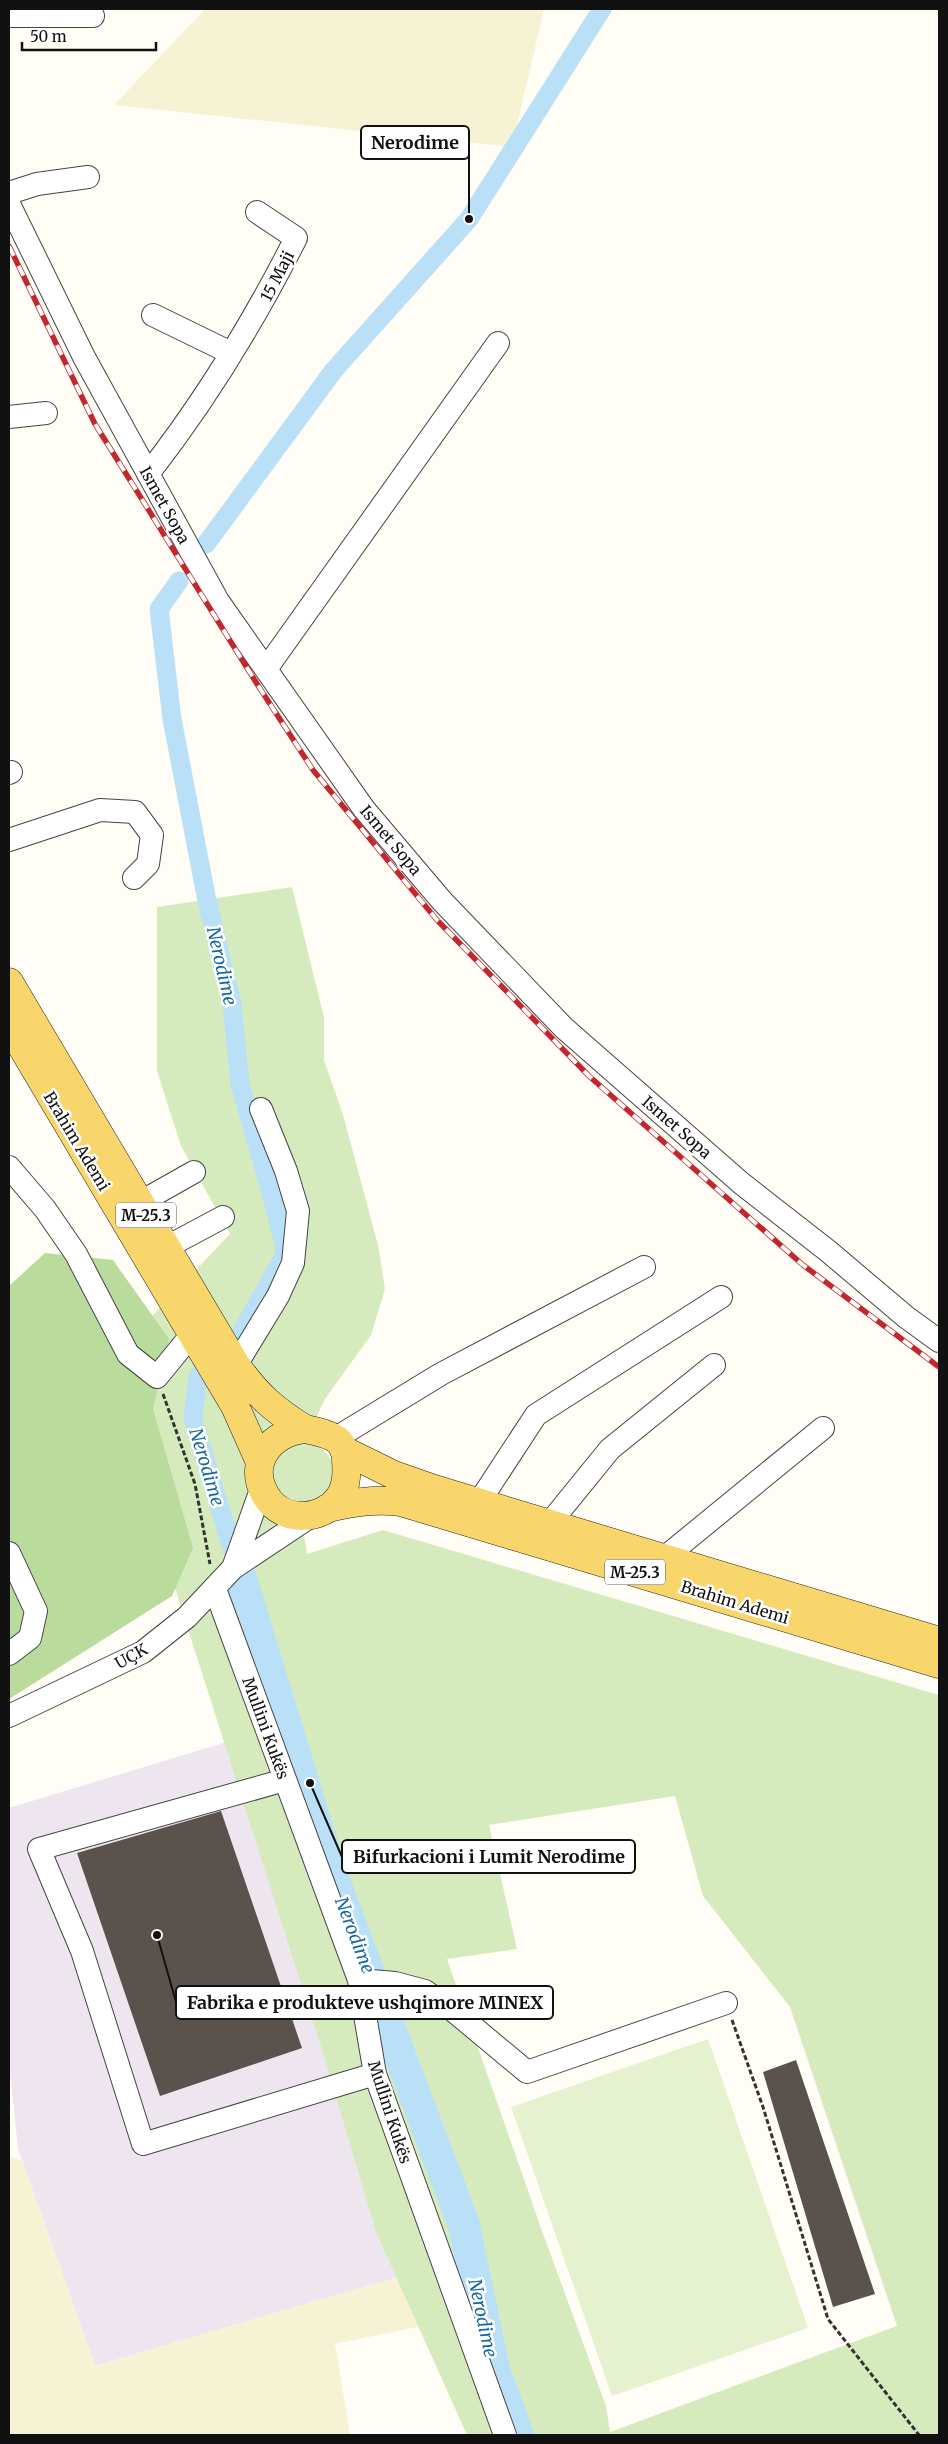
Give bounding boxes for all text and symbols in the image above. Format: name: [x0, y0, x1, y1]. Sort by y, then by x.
scale bar: [22, 20, 156, 52]
text: 50 m: [30, 27, 67, 46]
callout: Nerodime: [361, 126, 469, 159]
text: Nerodime: [371, 131, 459, 154]
street label: 15 Maji: [256, 247, 298, 305]
street label: Ismet Sopa: [136, 463, 195, 548]
street label: Ismet Sopa: [356, 801, 426, 879]
water label: Nerodime: [202, 924, 242, 1008]
street label: Brahim Ademi: [40, 1088, 114, 1194]
street label: Ismet Sopa: [638, 1091, 716, 1163]
road number: M-25.3: [116, 1202, 176, 1228]
water label: Nerodime: [184, 1425, 230, 1509]
road number: M-25.3: [605, 1560, 665, 1584]
street label: Brahim Ademi: [679, 1576, 791, 1628]
street label: UÇK: [111, 1639, 151, 1673]
street label: Mullini Kukës: [238, 1674, 294, 1782]
callout: Bifurkacioni i Lumit Nerodime: [342, 1840, 635, 1873]
text: Bifurkacioni i Lumit Nerodime: [353, 1845, 625, 1868]
water label: Nerodime: [330, 1893, 380, 1977]
callout: Fabrika e produkteve ushqimore MINEX: [176, 1986, 553, 2019]
text: Fabrika e produkteve ushqimore MINEX: [187, 1991, 543, 2014]
street label: Mullini Kukës: [364, 2058, 416, 2166]
water label: Nerodime: [463, 2276, 503, 2360]

